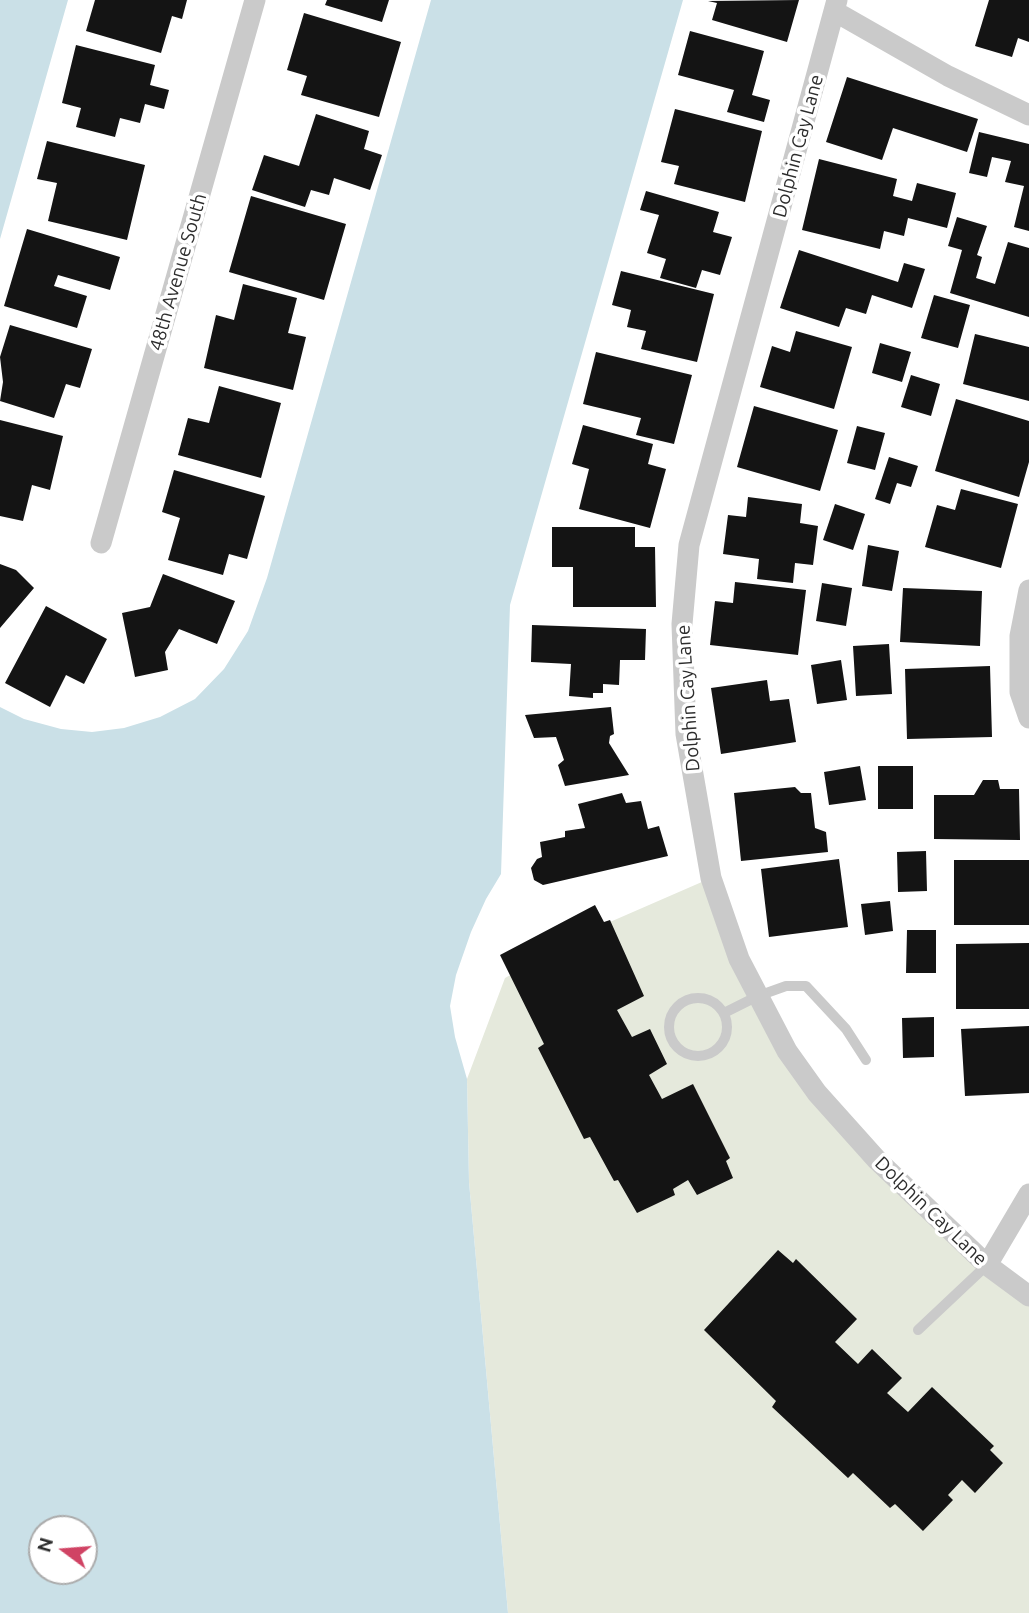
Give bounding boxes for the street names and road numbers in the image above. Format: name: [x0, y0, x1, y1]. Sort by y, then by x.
street label: Dolphin Cay Lane: [768, 72, 828, 220]
street label: 48th Avenue South: [145, 191, 211, 353]
street label: Dolphin Cay Lane: [672, 624, 704, 772]
street label: Dolphin Cay Lane: [870, 1152, 992, 1270]

